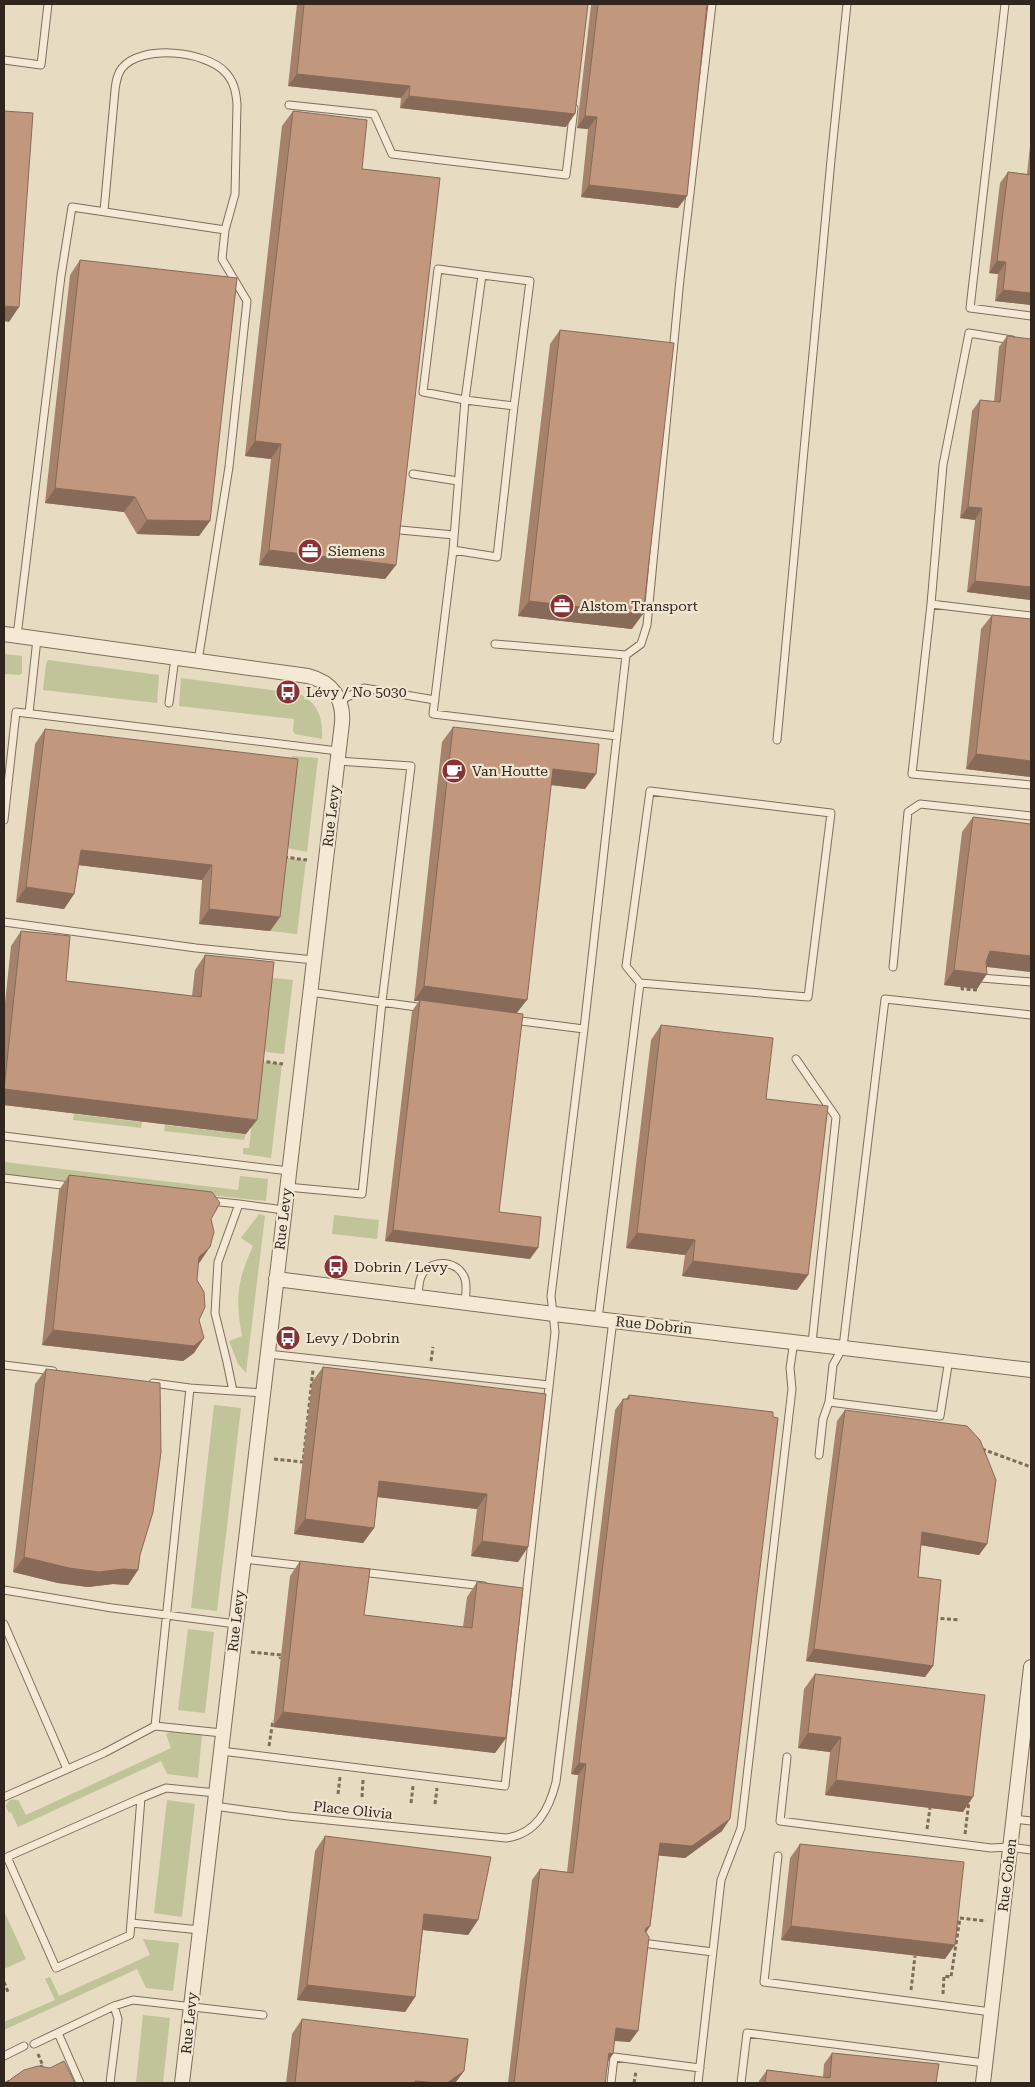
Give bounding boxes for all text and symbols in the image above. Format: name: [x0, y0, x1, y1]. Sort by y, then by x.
office icon: Siemens: [297, 538, 323, 564]
place label: Siemens: [328, 543, 385, 559]
office icon: Alstom Transport: [549, 593, 575, 619]
place label: Alstom Transport: [580, 598, 698, 614]
bus stop icon: Lévy / No 5030: [275, 679, 301, 705]
place label: Lévy / No 5030: [306, 684, 407, 700]
cafe icon: Van Houtte: [441, 758, 467, 784]
place label: Van Houtte: [472, 763, 548, 779]
street label: Rue Levy: [319, 783, 343, 848]
street label: Rue Levy: [271, 1186, 295, 1251]
bus stop icon: Dobrin / Levy: [323, 1254, 349, 1280]
place label: Dobrin / Levy: [354, 1259, 448, 1275]
street label: Rue Dobrin: [615, 1313, 693, 1337]
bus stop icon: Levy / Dobrin: [275, 1325, 301, 1351]
place label: Levy / Dobrin: [306, 1330, 400, 1346]
street label: Rue Levy: [224, 1588, 248, 1653]
street label: Place Olivia: [312, 1798, 394, 1822]
street label: Rue Cohen: [995, 1837, 1019, 1913]
street label: Rue Levy: [178, 1990, 200, 2055]

